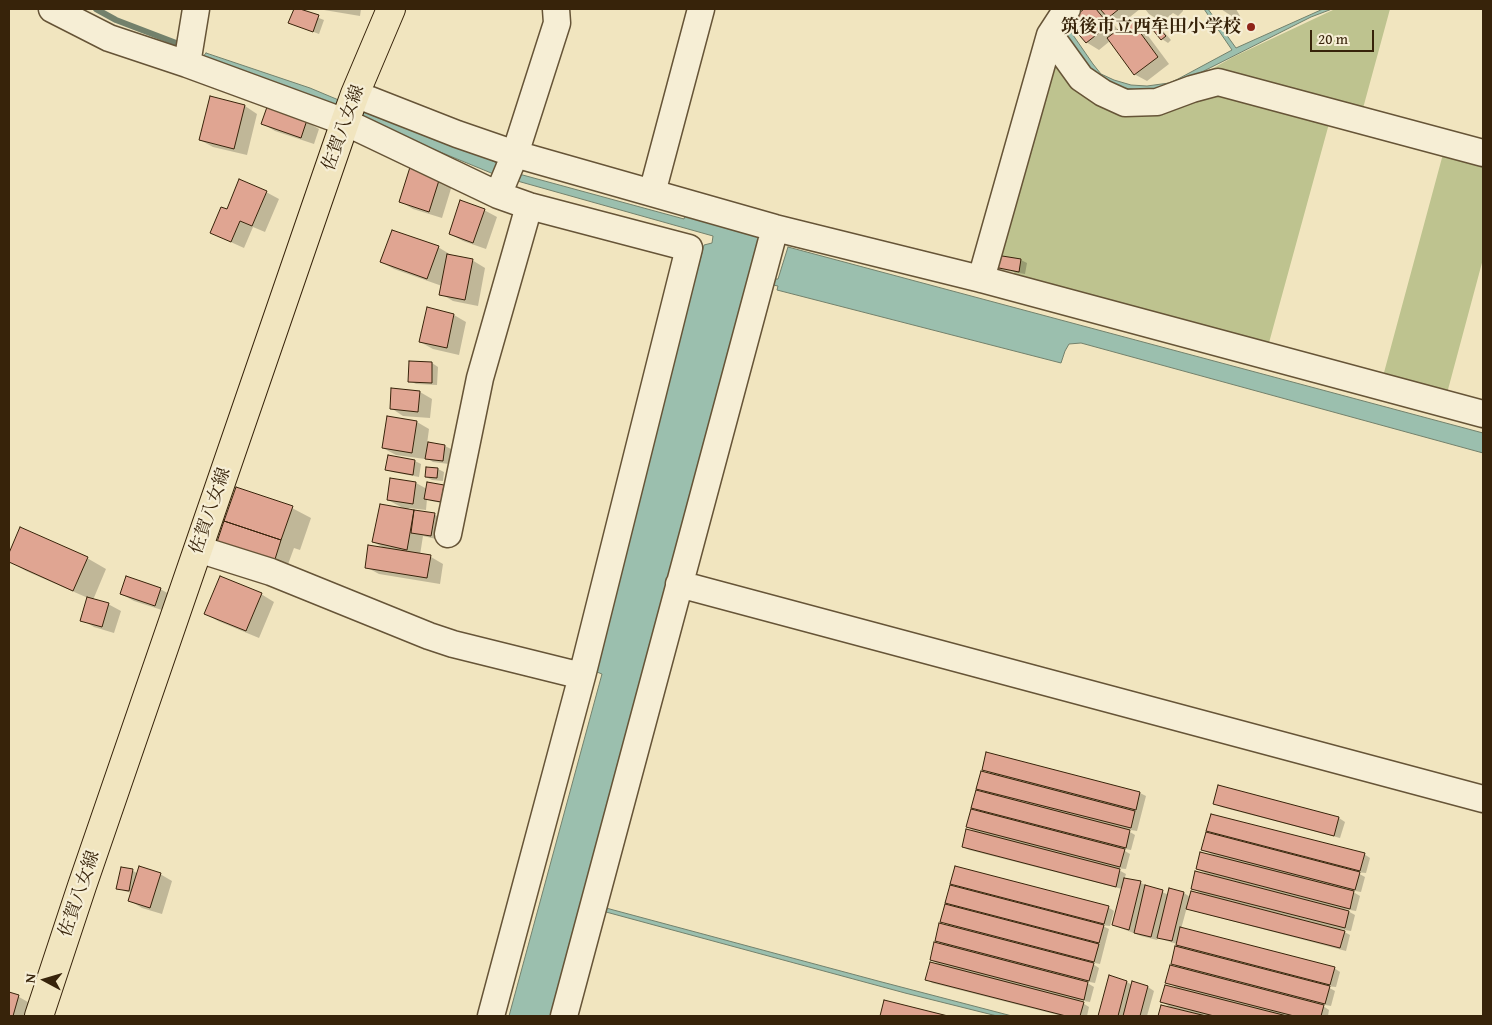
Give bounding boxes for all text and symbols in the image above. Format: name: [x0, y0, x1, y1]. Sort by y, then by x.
place label: 筑後市立西牟田小学校: [1061, 16, 1241, 38]
scale bar: [1312, 20, 1376, 52]
marker: 筑後市立西牟田小学校: [1245, 21, 1257, 33]
text: 20 m: [1318, 28, 1348, 49]
street label: 佐賀八女線: [318, 82, 370, 174]
street label: 佐賀八女線: [186, 465, 236, 557]
street label: 佐賀八女線: [55, 848, 105, 940]
north arrow: [20, 955, 70, 1005]
text: N: [20, 973, 41, 984]

